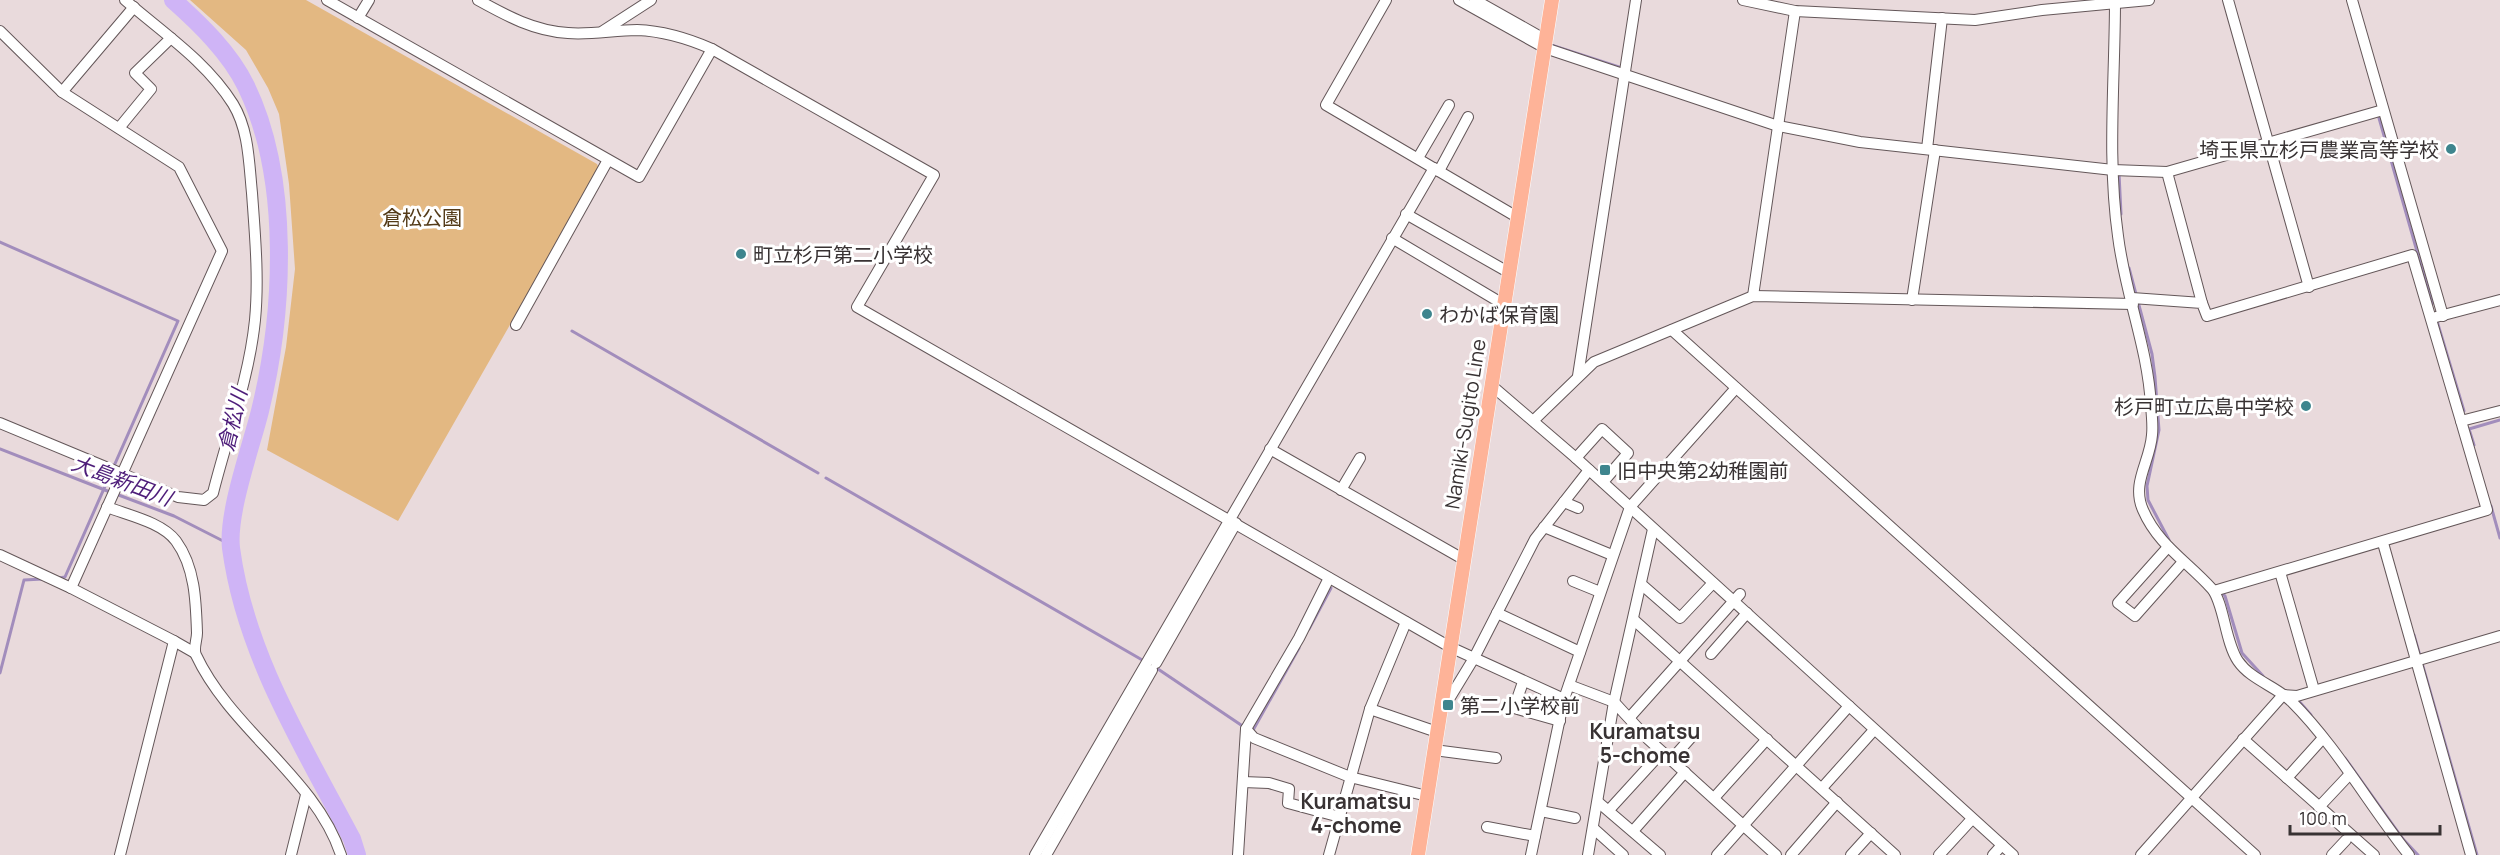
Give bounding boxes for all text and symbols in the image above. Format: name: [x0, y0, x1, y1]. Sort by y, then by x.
place label: 埼玉県立杉戸農業高等学校: [2199, 136, 2439, 163]
marker: 埼玉県立杉戸農業高等学校: [2444, 142, 2458, 156]
park label: 倉松公園: [382, 204, 462, 231]
place label: 町立杉戸第二小学校: [753, 241, 933, 268]
marker: 町立杉戸第二小学校: [734, 247, 748, 261]
place label: わかば保育園: [1439, 301, 1559, 328]
marker: わかば保育園: [1420, 307, 1434, 321]
street label: Namiki-Sugito Line: [1438, 337, 1492, 511]
water label: 倉松川: [211, 384, 253, 454]
place label: 杉戸町立広島中学校: [2114, 393, 2294, 420]
marker: 杉戸町立広島中学校: [2299, 399, 2313, 413]
water label: 大島新田川: [68, 448, 178, 513]
place label: 旧中央第2幼稚園前: [1617, 457, 1788, 484]
marker: 旧中央第2幼稚園前: [1598, 463, 1612, 477]
place label: 第二小学校前: [1460, 692, 1580, 719]
marker: 第二小学校前: [1441, 698, 1455, 712]
district label: Kuramatsu 5-chome: [1590, 717, 1700, 769]
district label: Kuramatsu 4-chome: [1301, 787, 1411, 839]
scale bar: [2290, 798, 2440, 836]
text: 100 m: [2299, 806, 2347, 830]

